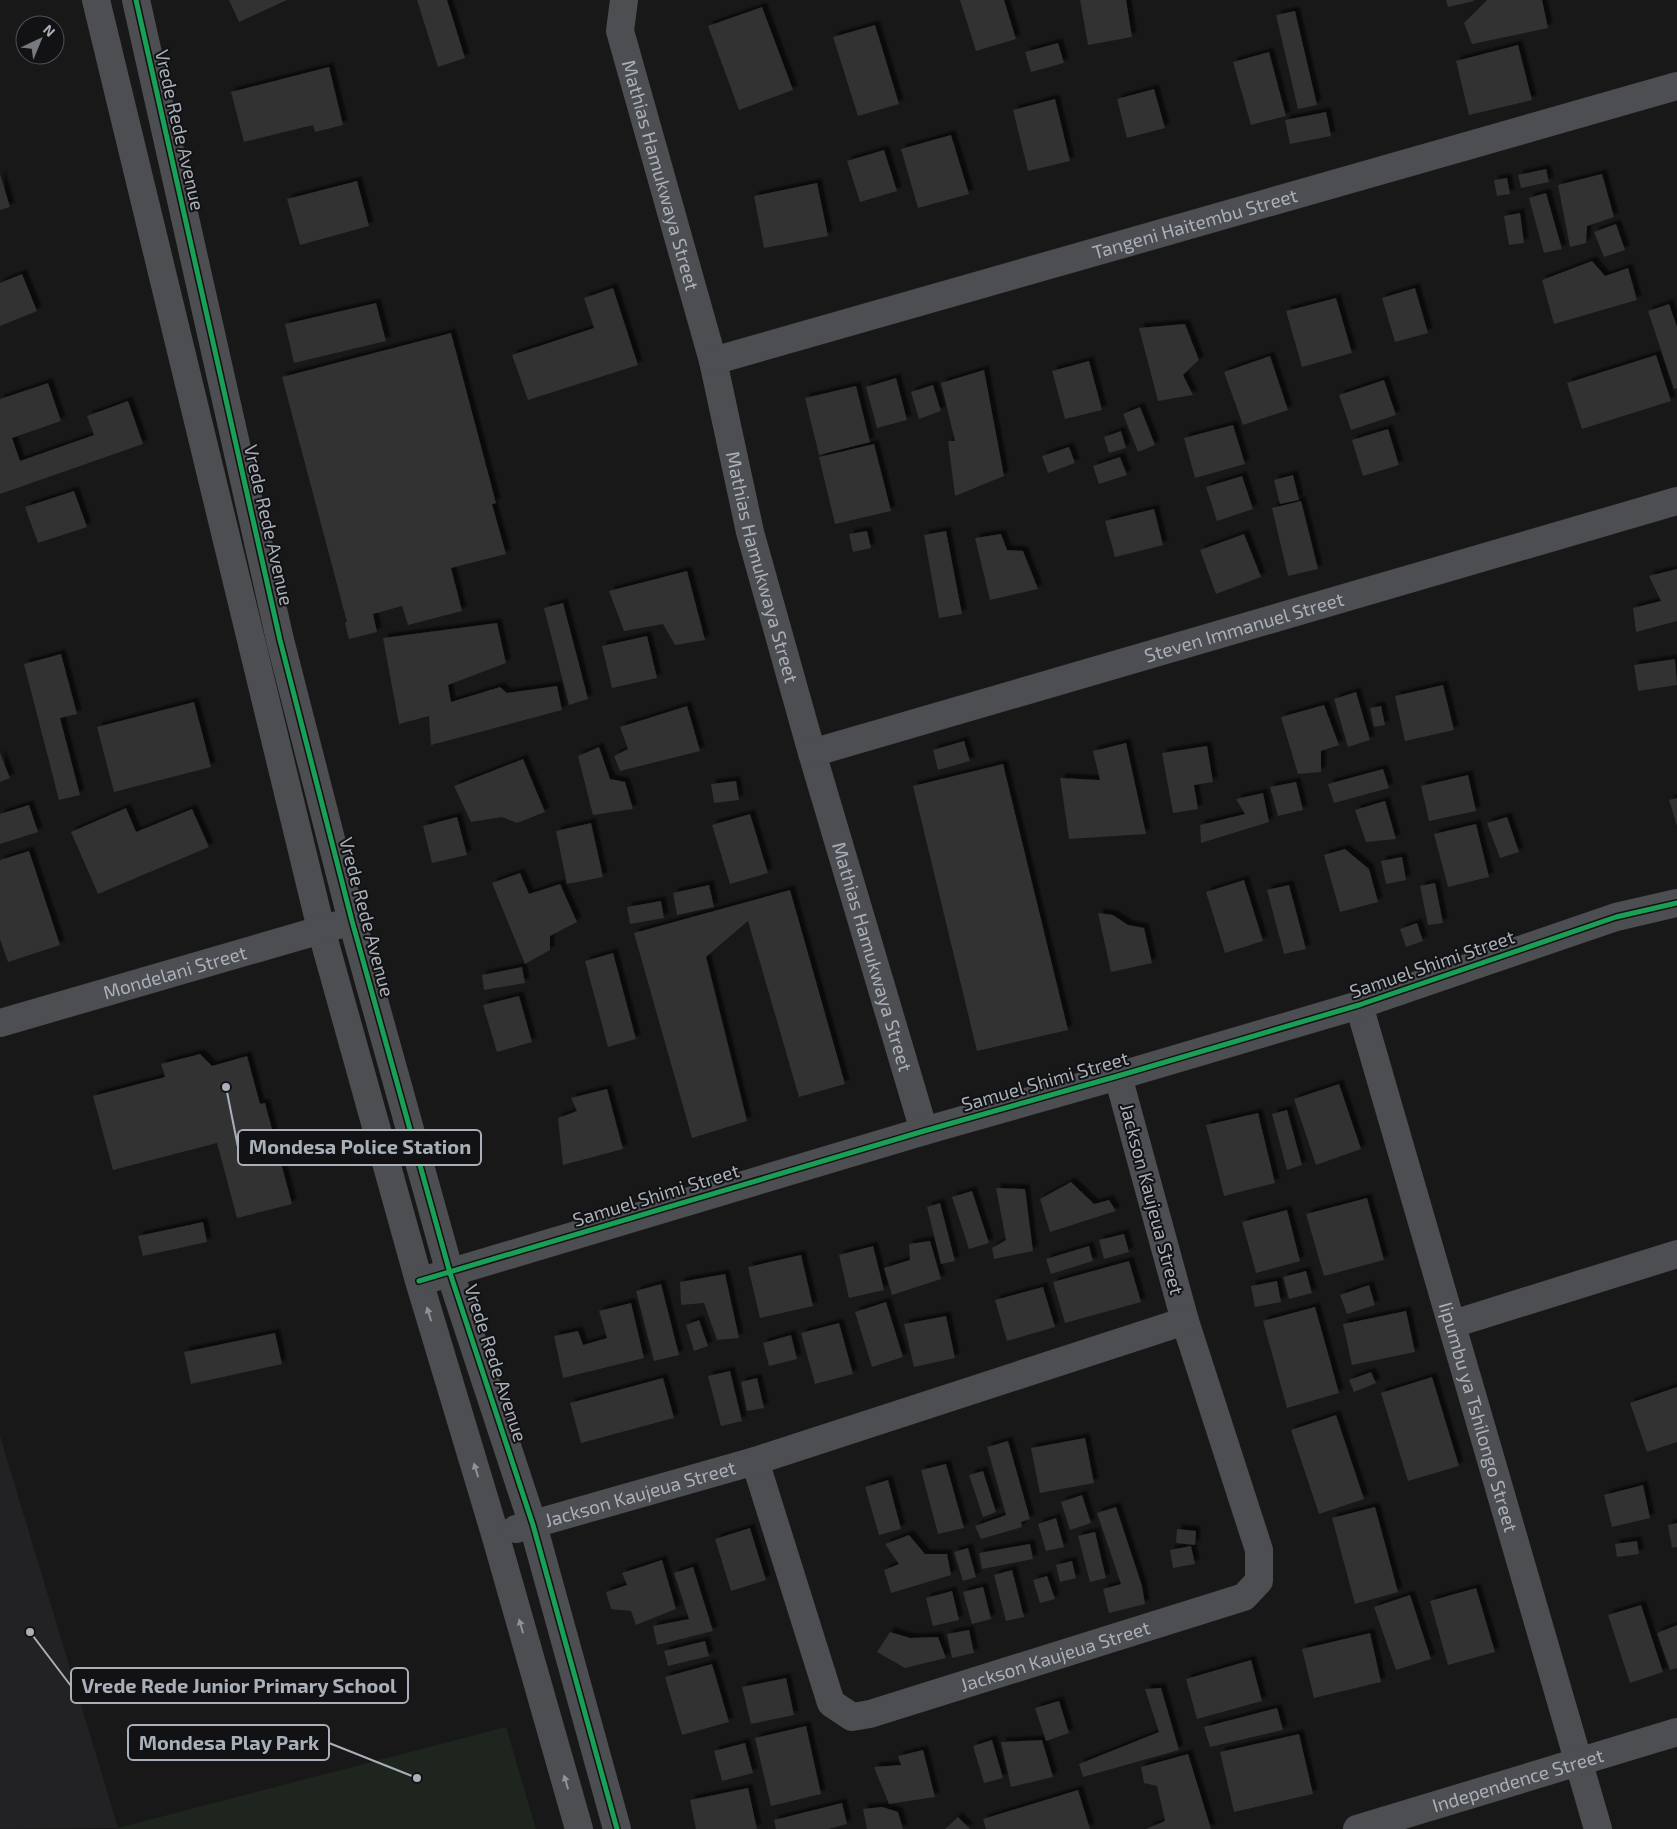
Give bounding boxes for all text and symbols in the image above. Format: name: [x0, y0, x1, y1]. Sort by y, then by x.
north arrow: [15, 15, 65, 65]
text: N: [40, 21, 59, 40]
street label: Vrede Rede Avenue: [151, 47, 210, 213]
street label: Mathias Hamukwaya Street: [618, 57, 704, 293]
street label: Tangeni Haitembu Street: [1089, 183, 1300, 263]
street label: Vrede Rede Avenue: [240, 442, 299, 608]
street label: Mathias Hamukwaya Street: [722, 449, 804, 685]
street label: Steven Immanuel Street: [1142, 587, 1346, 667]
street label: Vrede Rede Avenue: [335, 835, 400, 999]
street label: Mathias Hamukwaya Street: [828, 839, 918, 1074]
street label: Samuel Shimi Street: [1346, 924, 1517, 1003]
street label: Mondelani Street: [100, 940, 249, 1004]
street label: Samuel Shimi Street: [959, 1046, 1131, 1115]
street label: Jackson Kaujeua Street: [1116, 1101, 1189, 1297]
callout: Mondesa Police Station: [238, 1130, 481, 1165]
text: Mondesa Police Station: [249, 1134, 471, 1158]
street label: Samuel Shimi Street: [570, 1158, 742, 1231]
street label: Vrede Rede Avenue: [460, 1281, 533, 1445]
street label: Iipumbu ya Tshilongo Street: [1435, 1299, 1523, 1535]
one-way arrow: [424, 1307, 432, 1322]
street label: Jackson Kaujeua Street: [542, 1455, 738, 1531]
one-way arrow: [471, 1462, 479, 1477]
street label: Jackson Kaujeua Street: [957, 1615, 1153, 1696]
one-way arrow: [517, 1618, 525, 1633]
callout: Vrede Rede Junior Primary School: [71, 1668, 408, 1703]
text: Vrede Rede Junior Primary School: [81, 1673, 397, 1698]
callout: Mondesa Play Park: [128, 1725, 329, 1760]
text: Mondesa Play Park: [139, 1730, 320, 1755]
street label: Independence Street: [1429, 1743, 1606, 1817]
one-way arrow: [561, 1775, 569, 1790]

